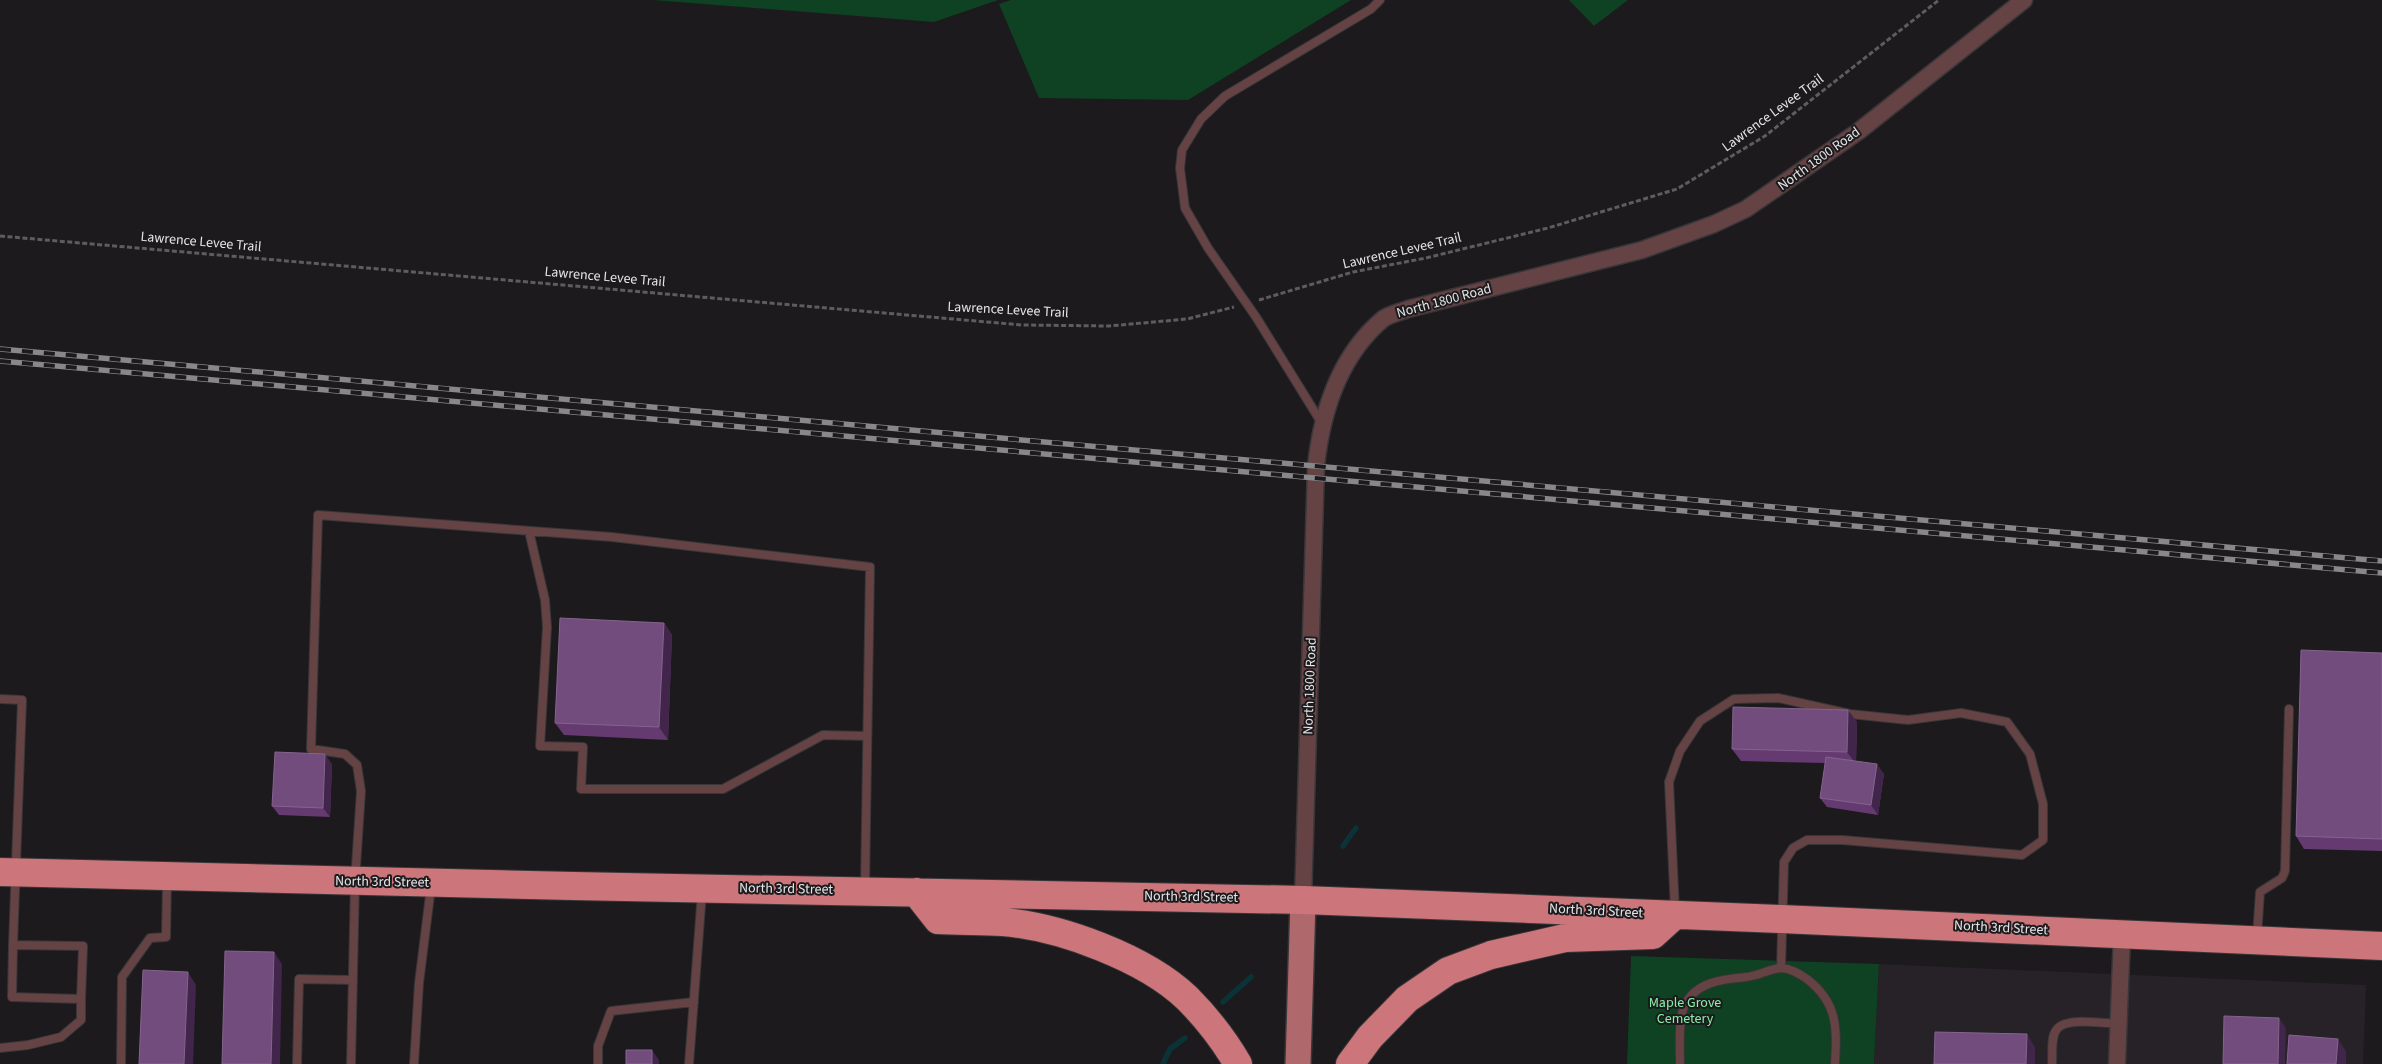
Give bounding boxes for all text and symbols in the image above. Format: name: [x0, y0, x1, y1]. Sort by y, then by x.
street label: Lawrence Levee Trail: [1718, 69, 1828, 157]
street label: North 1800 Road: [1774, 122, 1864, 196]
street label: Lawrence Levee Trail: [140, 227, 263, 257]
street label: Lawrence Levee Trail: [1341, 228, 1464, 274]
street label: Lawrence Levee Trail: [544, 262, 667, 292]
street label: North 1800 Road: [1394, 279, 1494, 323]
street label: Lawrence Levee Trail: [947, 297, 1070, 323]
street label: North 1800 Road: [1298, 637, 1322, 735]
street label: North 3rd Street: [335, 871, 429, 893]
street label: North 3rd Street: [739, 878, 833, 900]
street label: North 3rd Street: [1144, 886, 1238, 908]
street label: North 3rd Street: [1549, 899, 1644, 923]
street label: North 3rd Street: [1954, 916, 2049, 940]
park label: Maple Grove Cemetery: [1649, 993, 1721, 1029]

